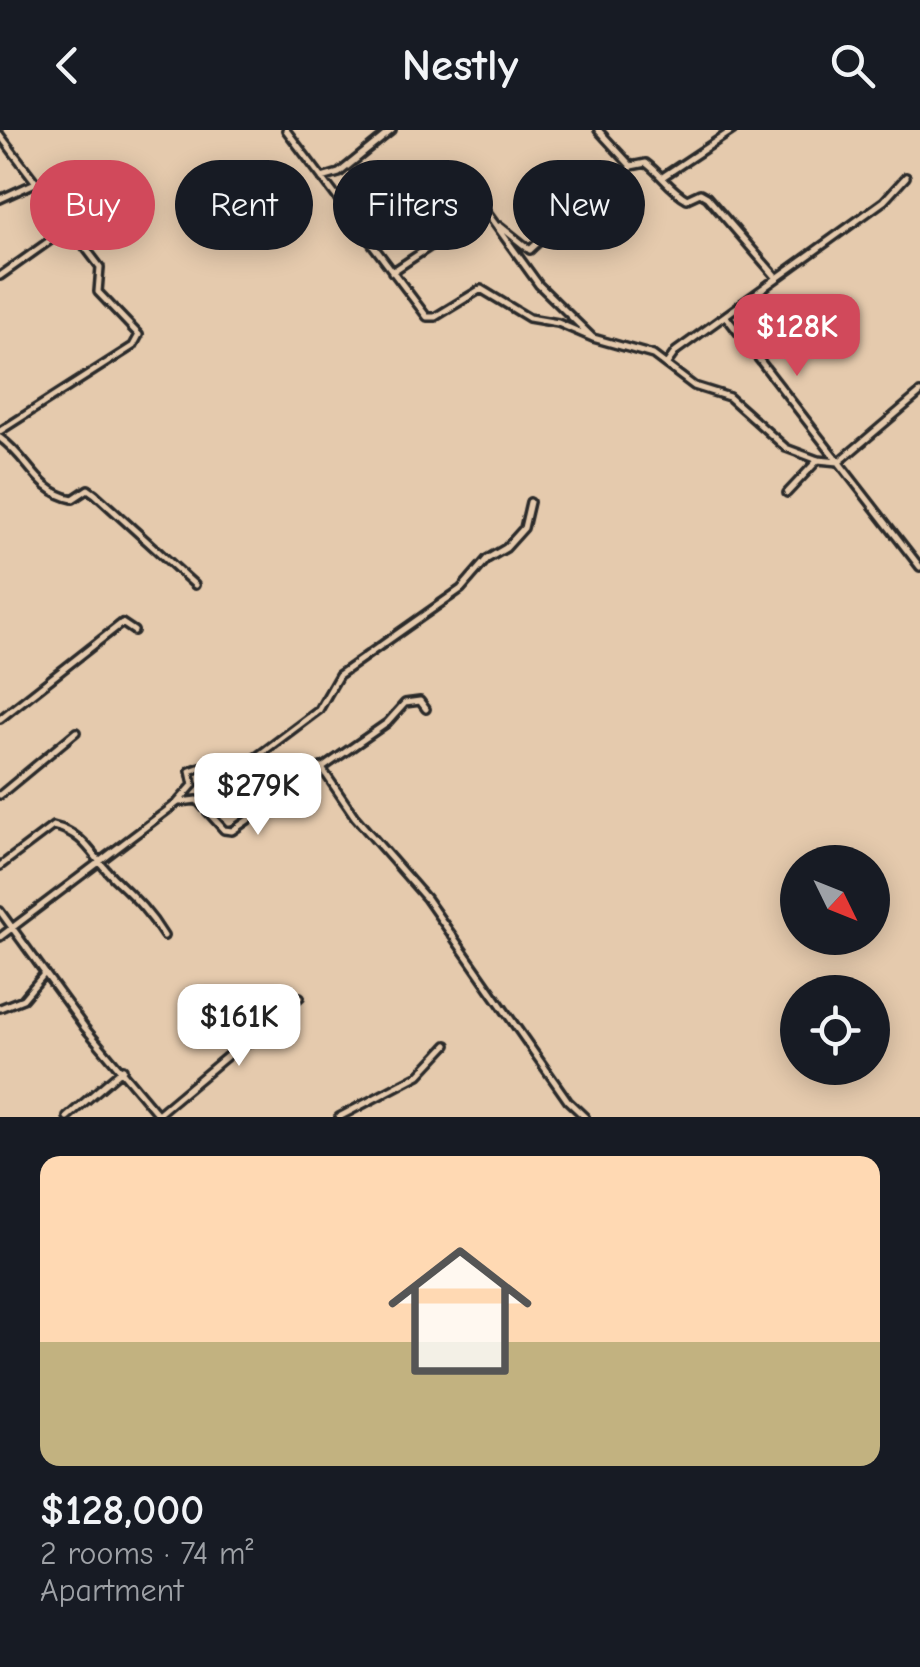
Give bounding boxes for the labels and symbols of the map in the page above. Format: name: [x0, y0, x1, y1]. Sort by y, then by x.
pin: $128K: [727, 294, 867, 379]
pin: $279K: [188, 753, 328, 838]
north arrow: [780, 845, 890, 955]
pin: $161K: [169, 984, 309, 1069]

